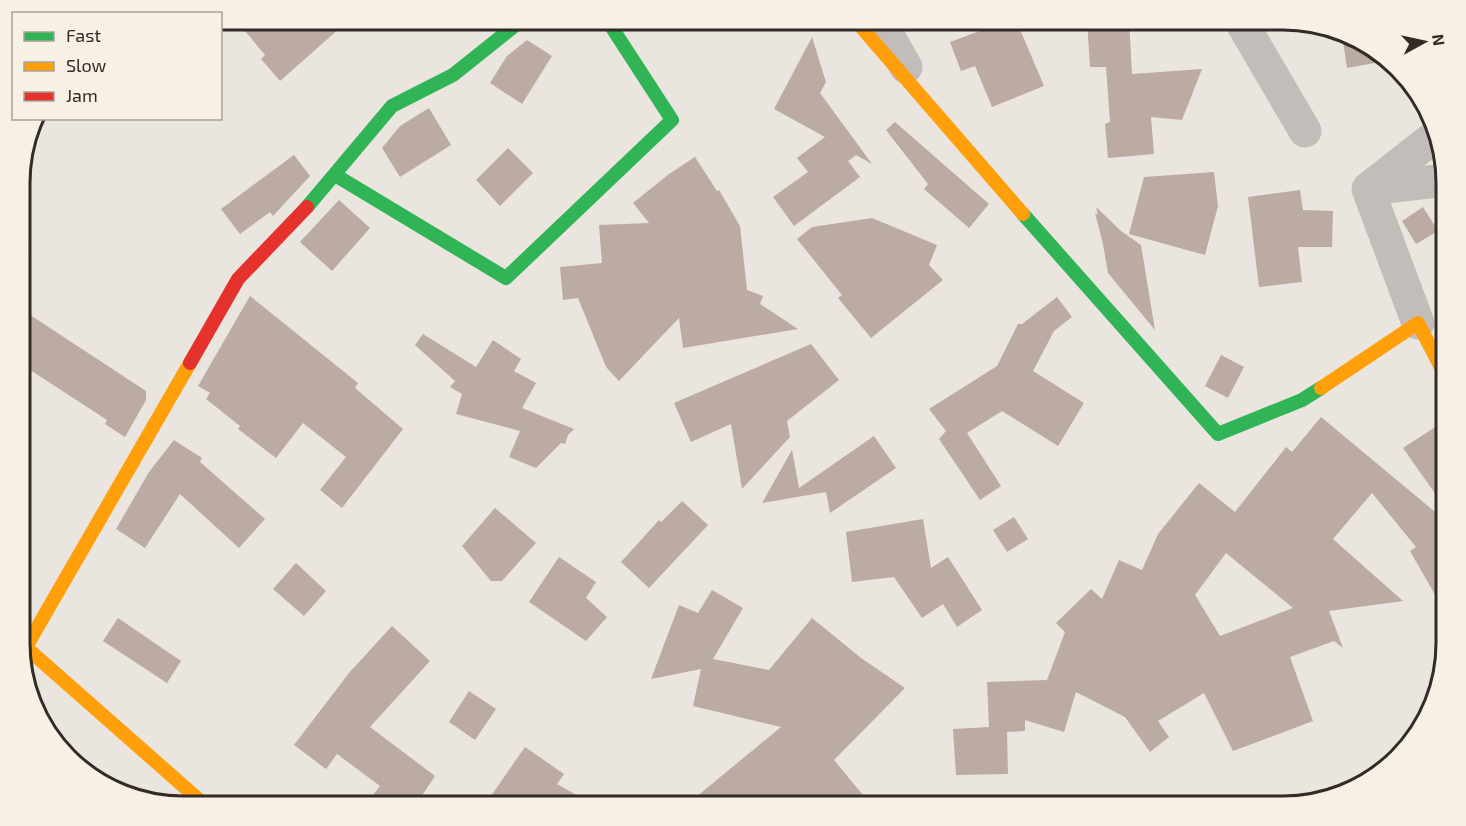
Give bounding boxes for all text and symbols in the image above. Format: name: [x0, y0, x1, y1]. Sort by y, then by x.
legend: [12, 12, 222, 120]
north arrow: [1394, 12, 1454, 72]
text: Fast: [66, 24, 101, 46]
text: N: [1429, 33, 1450, 47]
text: Slow: [66, 54, 107, 76]
text: Jam: [66, 84, 98, 106]

